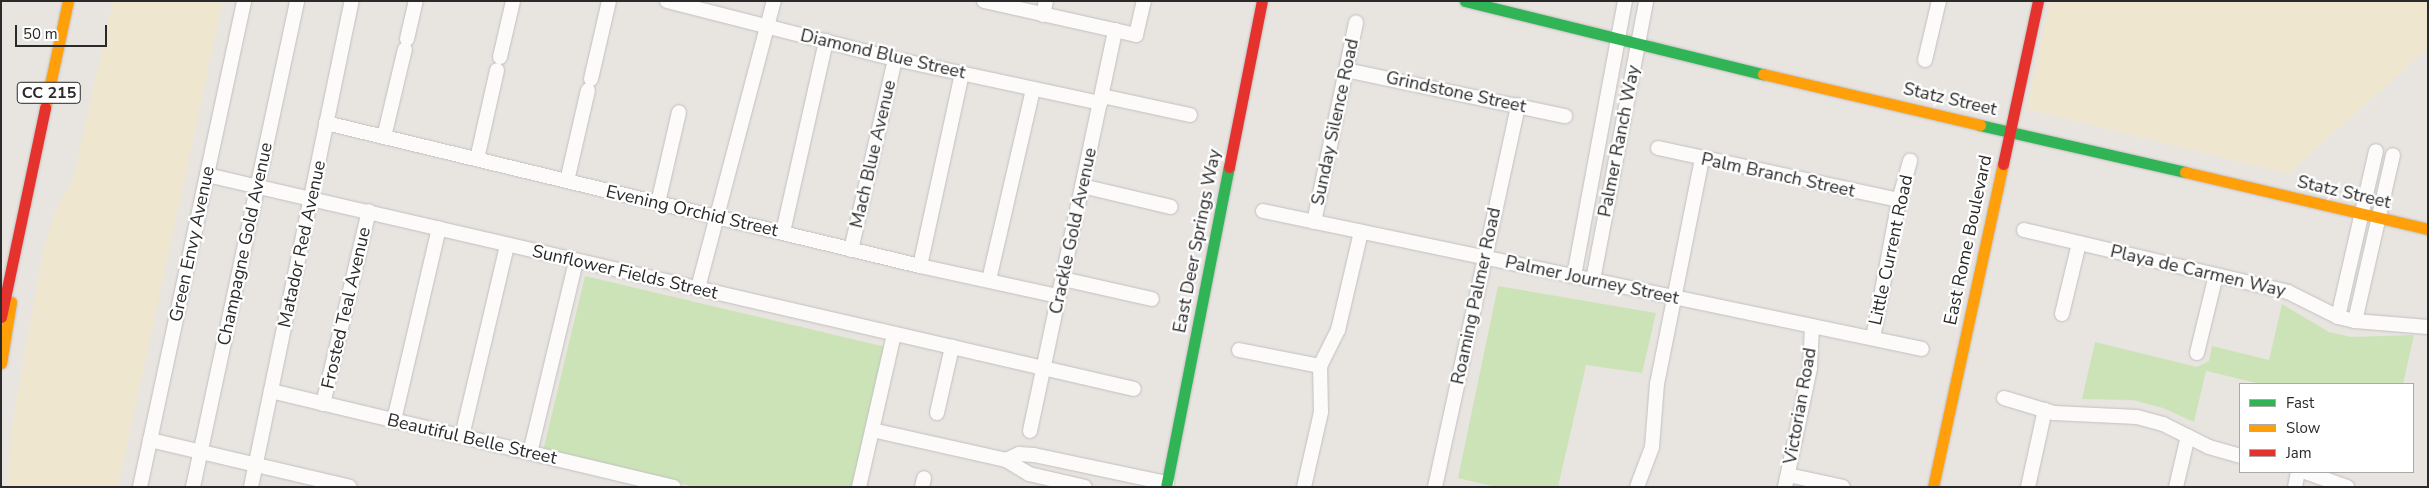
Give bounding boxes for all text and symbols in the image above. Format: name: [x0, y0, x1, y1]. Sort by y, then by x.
scale bar: [18, 15, 110, 47]
text: 50 m: [23, 24, 58, 44]
street label: Diamond Blue Street: [798, 24, 968, 84]
street label: Sunday Silence Road: [1307, 37, 1363, 207]
street label: Palmer Ranch Way: [1594, 63, 1644, 219]
street label: Grindstone Street: [1384, 67, 1528, 117]
street label: Mach Blue Avenue: [845, 78, 901, 230]
street label: Statz Street: [1901, 78, 1999, 120]
road number: CC 215: [17, 80, 82, 106]
street label: Champagne Gold Avenue: [213, 141, 277, 347]
street label: Crackle Gold Avenue: [1045, 146, 1101, 316]
street label: East Deer Springs Way: [1169, 147, 1225, 335]
street label: Palm Branch Street: [1699, 148, 1857, 202]
street label: East Rome Boulevard: [1939, 153, 1997, 327]
street label: Matador Red Avenue: [274, 159, 330, 329]
street label: Green Envy Avenue: [165, 164, 219, 324]
street label: Statz Street: [2295, 171, 2393, 213]
street label: Little Current Road: [1865, 173, 1917, 327]
street label: Evening Orchid Street: [604, 181, 780, 241]
street label: Roaming Palmer Road: [1447, 206, 1505, 386]
street label: Frosted Teal Avenue: [317, 225, 375, 391]
street label: Sunflower Fields Street: [530, 240, 720, 304]
street label: Playa de Carmen Way: [2108, 240, 2288, 302]
street label: Palmer Journey Street: [1503, 251, 1681, 309]
street label: Victorian Road: [1779, 346, 1821, 466]
legend: [2239, 383, 2414, 473]
text: Fast: [2286, 393, 2314, 413]
street label: Beautiful Belle Street: [385, 409, 559, 469]
text: Slow: [2286, 418, 2320, 438]
text: Jam: [2286, 443, 2312, 463]

